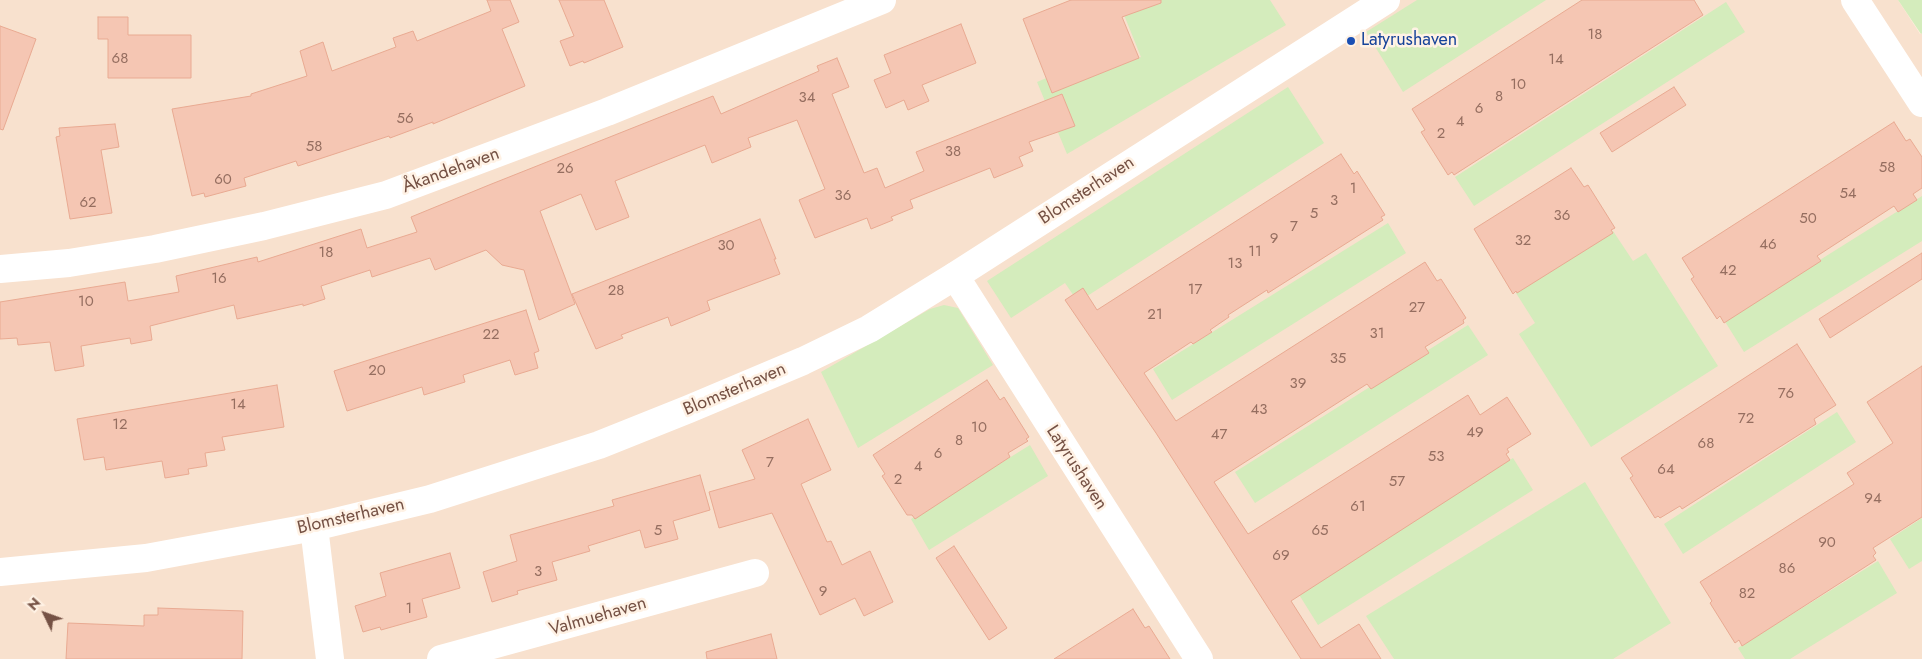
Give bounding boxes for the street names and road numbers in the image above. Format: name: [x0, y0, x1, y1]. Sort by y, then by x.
street label: Åkandehaven: [399, 143, 503, 199]
street label: Blomsterhaven: [1035, 152, 1139, 230]
street label: Blomsterhaven: [680, 359, 790, 421]
street label: Latyrushaven: [1041, 422, 1111, 514]
street label: Blomsterhaven: [295, 494, 407, 540]
street label: Valmuehaven: [547, 593, 649, 641]

